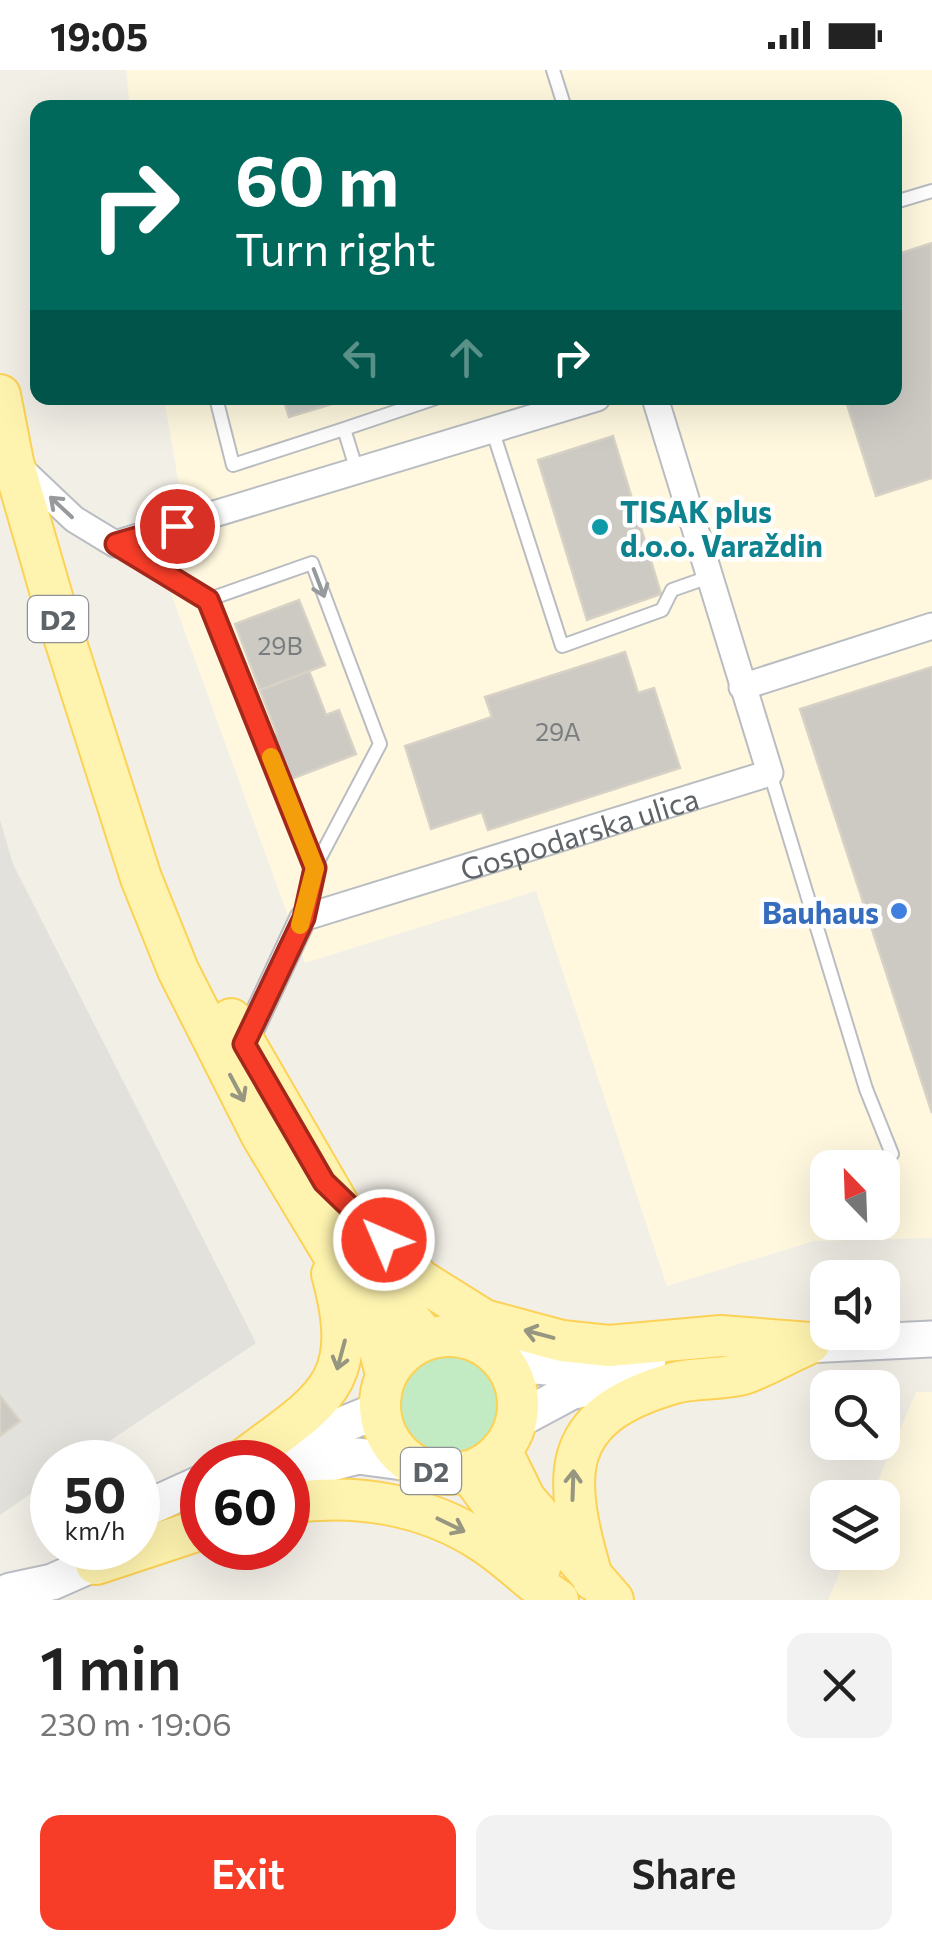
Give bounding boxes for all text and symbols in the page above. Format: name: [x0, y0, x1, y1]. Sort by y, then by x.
text: 19:05: [50, 12, 148, 59]
text: 60 m: [235, 135, 399, 220]
icon: right: [70, 140, 200, 270]
text: Turn right: [235, 220, 436, 275]
icon: left: [334, 330, 389, 385]
icon: ahead: [439, 330, 494, 385]
icon: right: [544, 330, 599, 385]
pin: [135, 484, 220, 569]
place label: TISAK plus d.o.o. Varaždin: [620, 492, 823, 563]
one-way arrow: [49, 496, 74, 519]
icon: arrive: [150, 499, 205, 554]
marker: TISAK plus d.o.o. Varaždin: [589, 516, 611, 538]
one-way arrow: [312, 568, 330, 598]
road number: D2: [28, 596, 88, 642]
house number: 29B: [257, 630, 303, 660]
house number: 29A: [535, 716, 581, 746]
street label: Gospodarska ulica: [455, 778, 703, 887]
place label: Bauhaus: [762, 893, 879, 930]
marker: Bauhaus: [888, 900, 910, 922]
one-way arrow: [228, 1073, 247, 1103]
north arrow: [810, 1150, 900, 1240]
map controls: [810, 1150, 900, 1570]
position arrow: [332, 1188, 436, 1292]
button: sound: [810, 1260, 900, 1350]
one-way arrow: [524, 1324, 555, 1343]
one-way arrow: [330, 1339, 349, 1370]
button: search: [810, 1370, 900, 1460]
speed limit sign: 60: [180, 1440, 310, 1570]
road number: D2: [401, 1448, 461, 1494]
text: 50: [64, 1462, 126, 1523]
one-way arrow: [564, 1469, 583, 1502]
button: layers: [810, 1480, 900, 1570]
text: km/h: [65, 1515, 125, 1545]
one-way arrow: [435, 1516, 465, 1535]
text: 1 min: [40, 1629, 181, 1702]
button: close: [787, 1633, 892, 1738]
text: 230 m · 19:06: [40, 1703, 232, 1743]
button: Exit: [40, 1815, 456, 1930]
button: Share: [476, 1815, 892, 1930]

